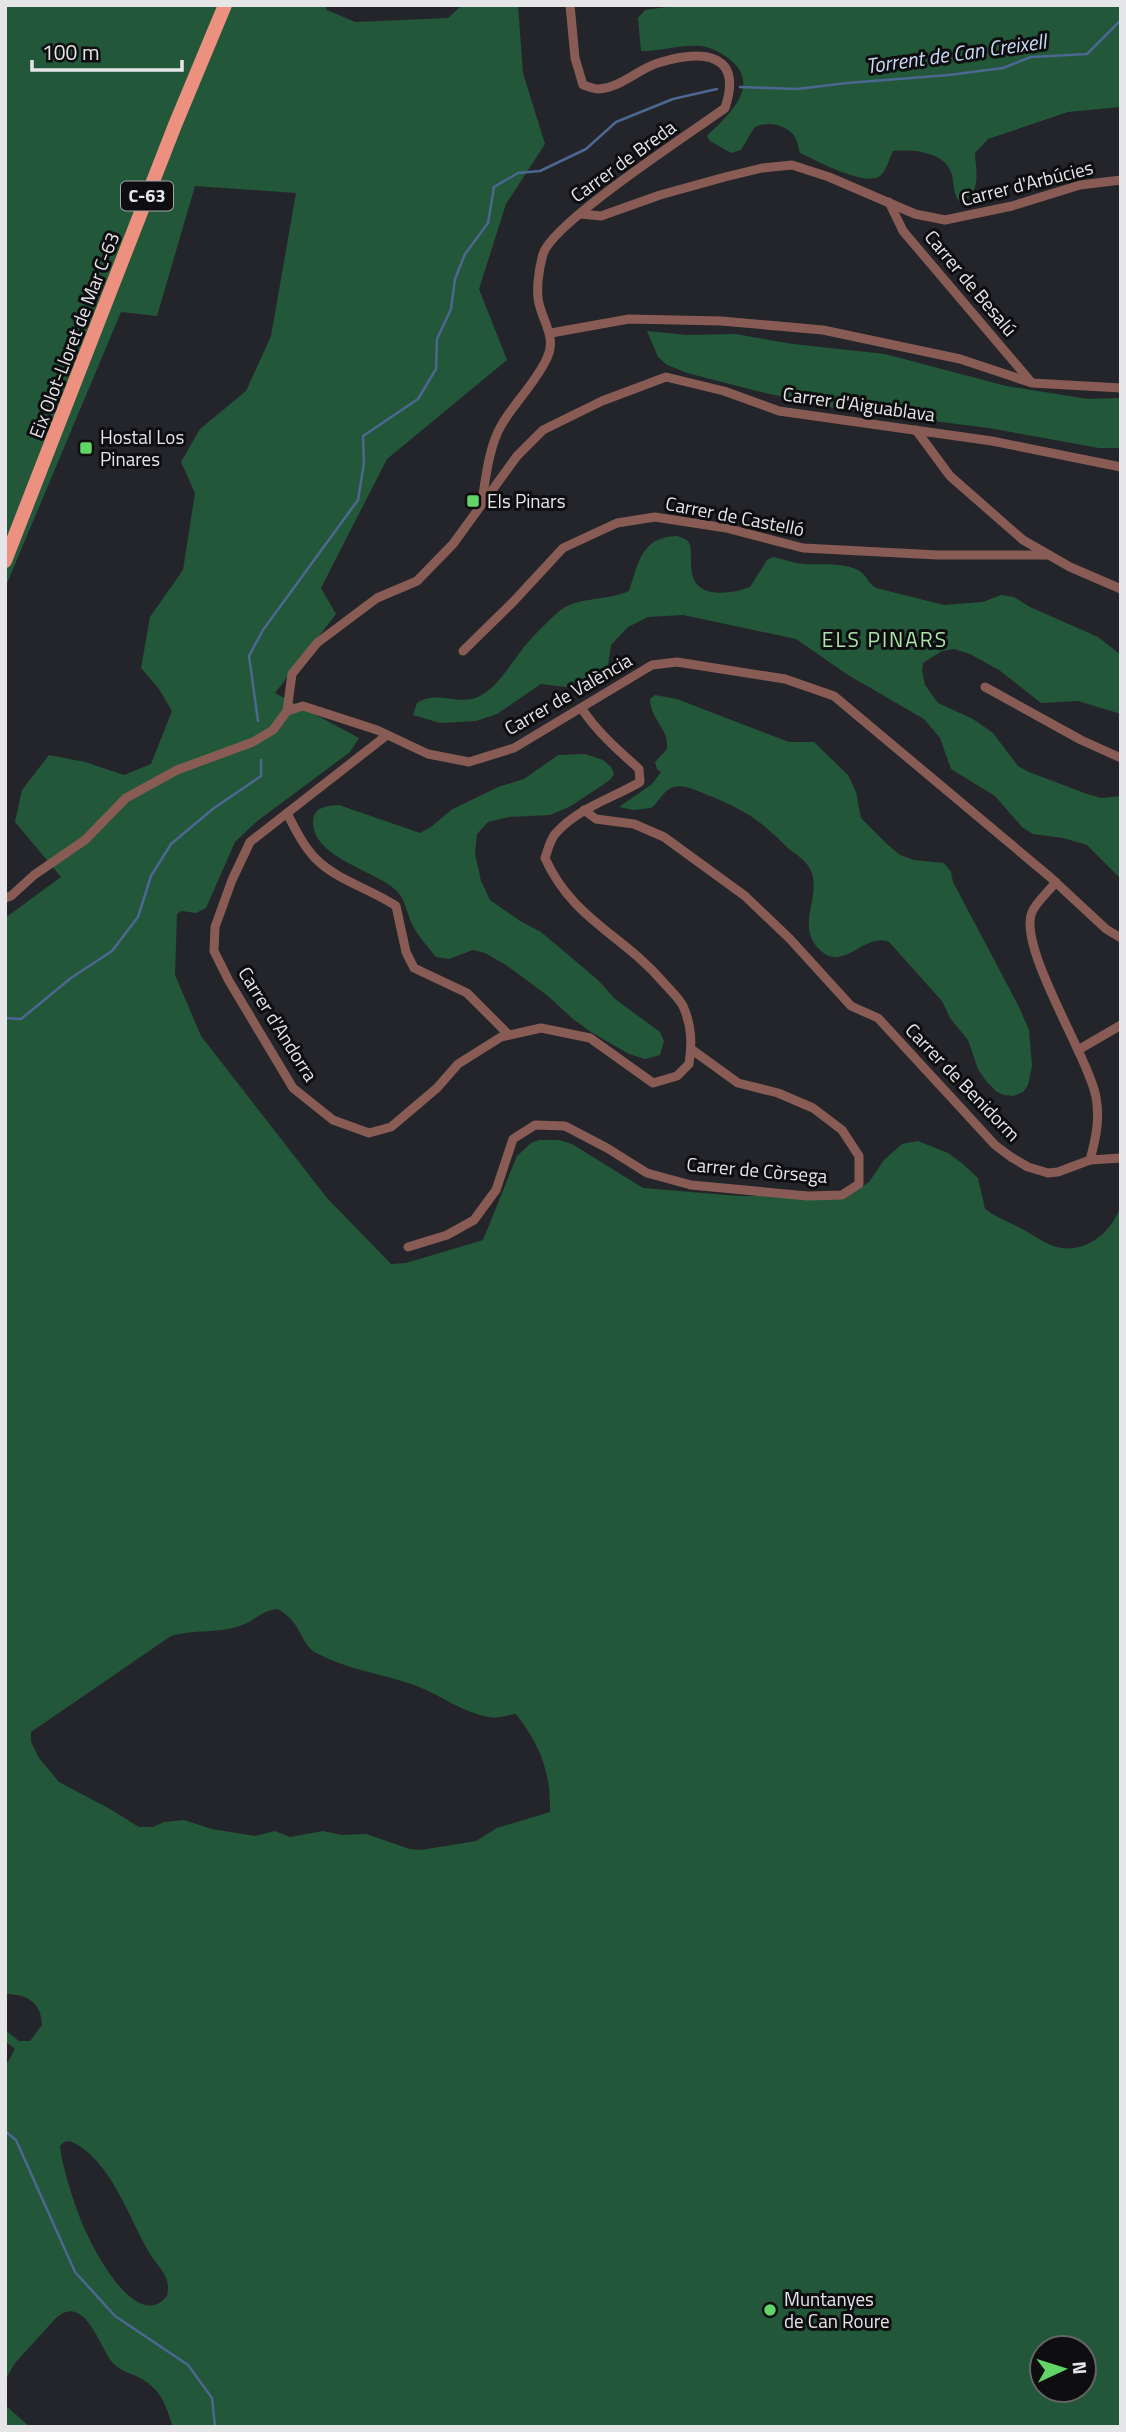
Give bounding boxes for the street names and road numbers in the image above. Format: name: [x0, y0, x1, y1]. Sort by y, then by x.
street label: Carrer de Breda: [564, 112, 682, 209]
street label: Carrer d'Arbúcies: [958, 152, 1096, 213]
road number: C-63: [121, 182, 173, 210]
street label: Carrer de Besalú: [918, 223, 1025, 342]
street label: Eix Olot-Lloret de Mar C-63: [21, 228, 126, 442]
street label: Carrer d'Aiguablava: [781, 378, 938, 429]
street label: Carrer de Castelló: [663, 488, 807, 543]
street label: Carrer de València: [498, 645, 637, 742]
street label: Carrer d'Andorra: [232, 961, 326, 1087]
street label: Carrer de Benidorm: [899, 1016, 1028, 1148]
street label: Carrer de Còrsega: [685, 1149, 829, 1190]

